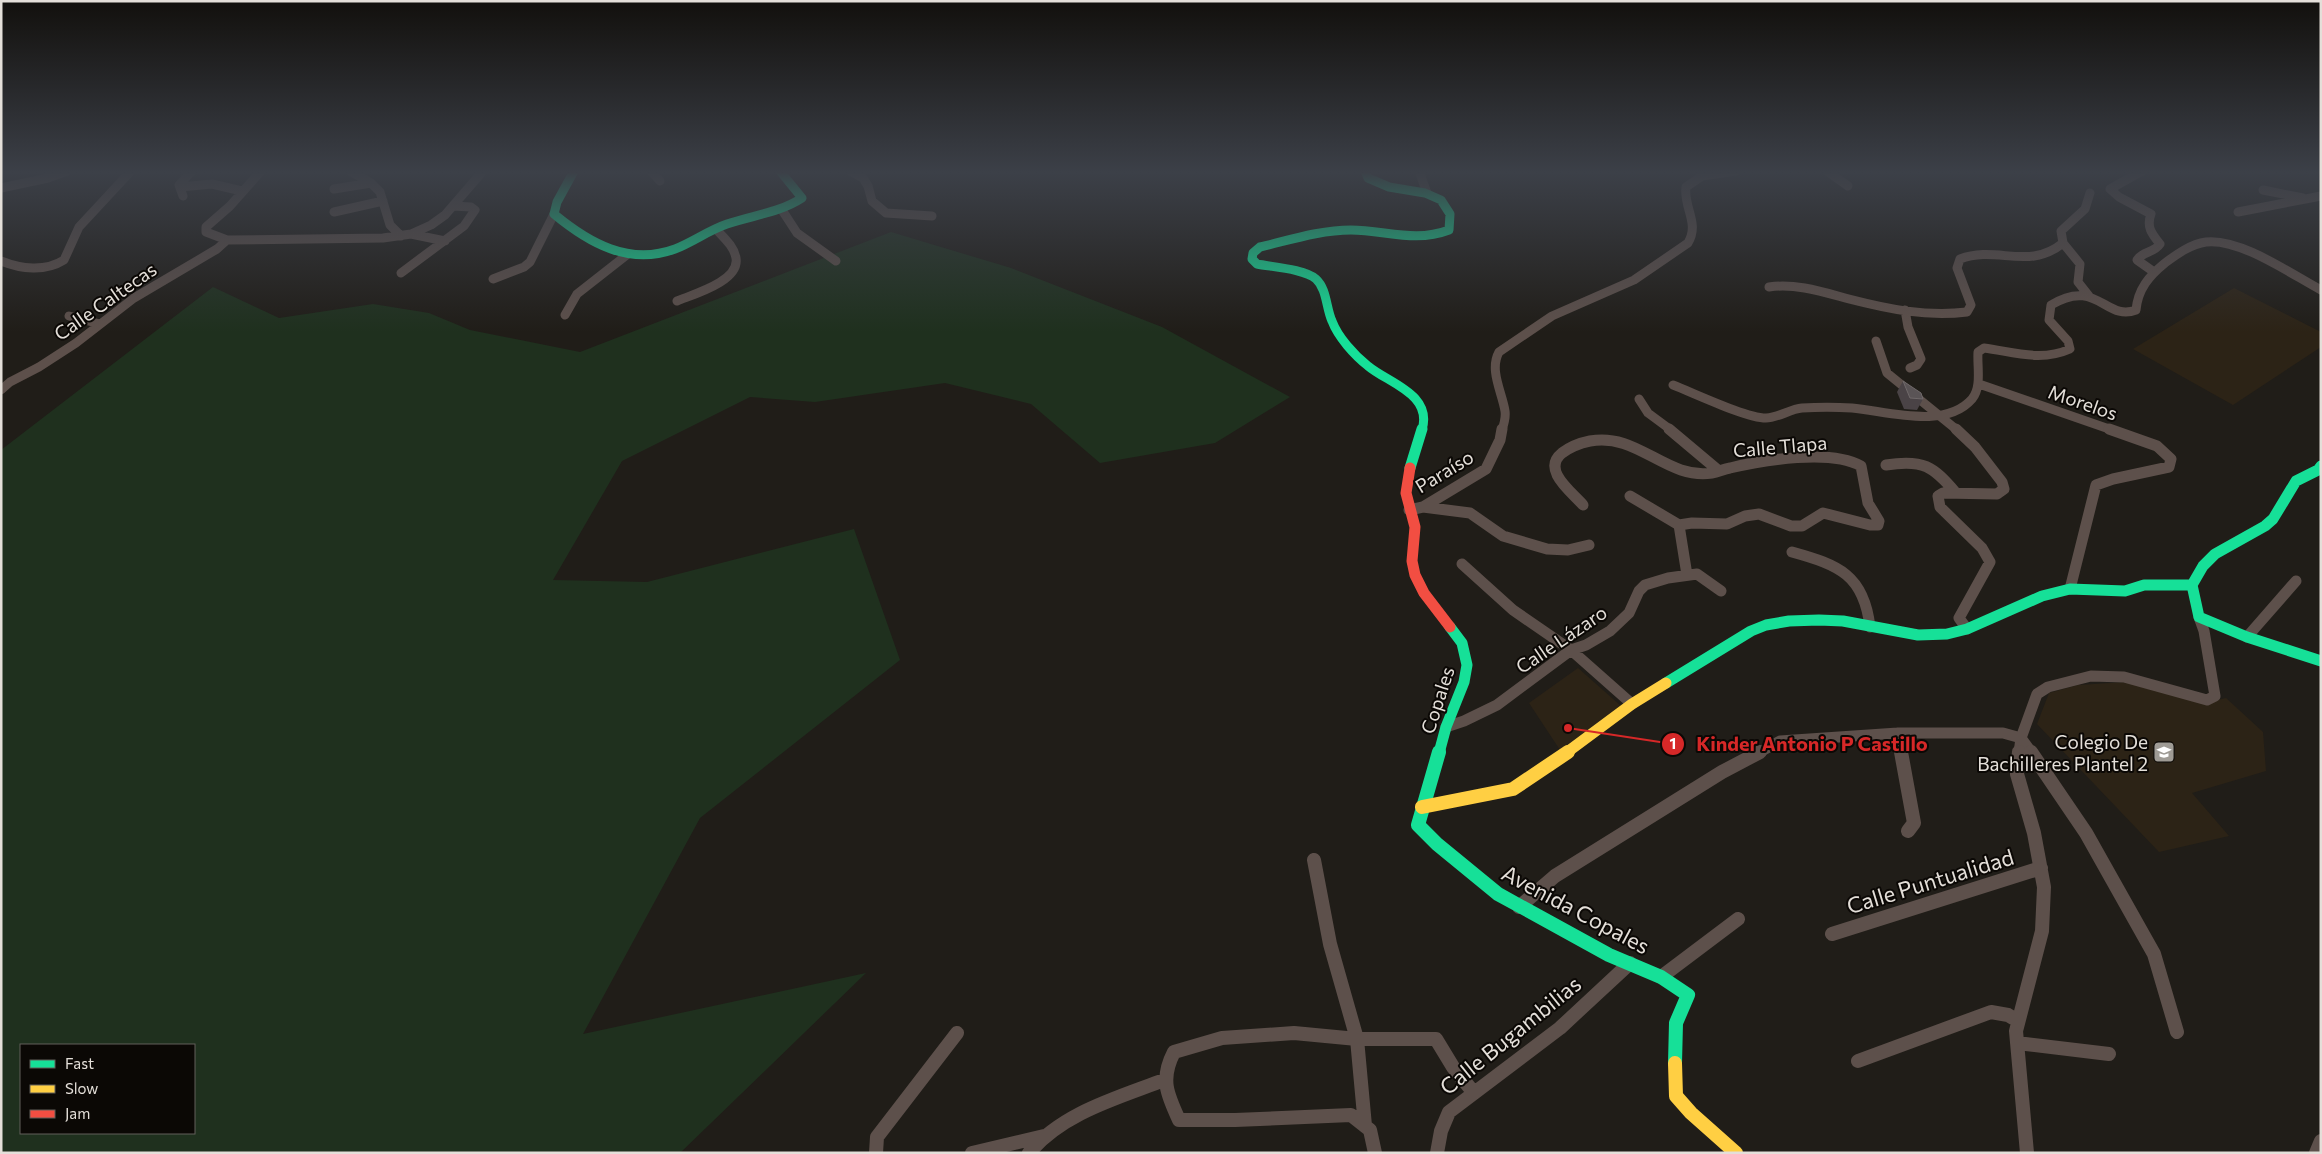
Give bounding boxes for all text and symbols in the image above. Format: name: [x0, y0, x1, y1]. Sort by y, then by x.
street label: Calle Caltecas: [49, 257, 161, 345]
street label: Morelos: [2045, 380, 2121, 424]
street label: Calle Tlapa: [1732, 430, 1828, 462]
street label: Paraíso: [1411, 445, 1477, 497]
street label: Calle Lázaro: [1511, 600, 1611, 678]
street label: Copales: [1415, 664, 1459, 736]
callout: Kinder Antonio P Castillo: [1661, 727, 1938, 762]
place label: Colegio De Bachilleres Plantel 2: [1977, 730, 2148, 775]
text: Kinder Antonio P Castillo: [1696, 731, 1928, 755]
text: 1: [1670, 734, 1676, 752]
school or university icon: Colegio De Bachilleres Plantel 2: [2152, 740, 2176, 764]
street label: Calle Puntualidad: [1843, 843, 2017, 919]
street label: Avenida Copales: [1497, 859, 1655, 959]
street label: Calle Bugambilias: [1434, 970, 1586, 1100]
legend: [20, 1044, 195, 1134]
text: Fast: [65, 1054, 94, 1072]
text: Slow: [65, 1079, 98, 1097]
text: Jam: [65, 1104, 90, 1122]

